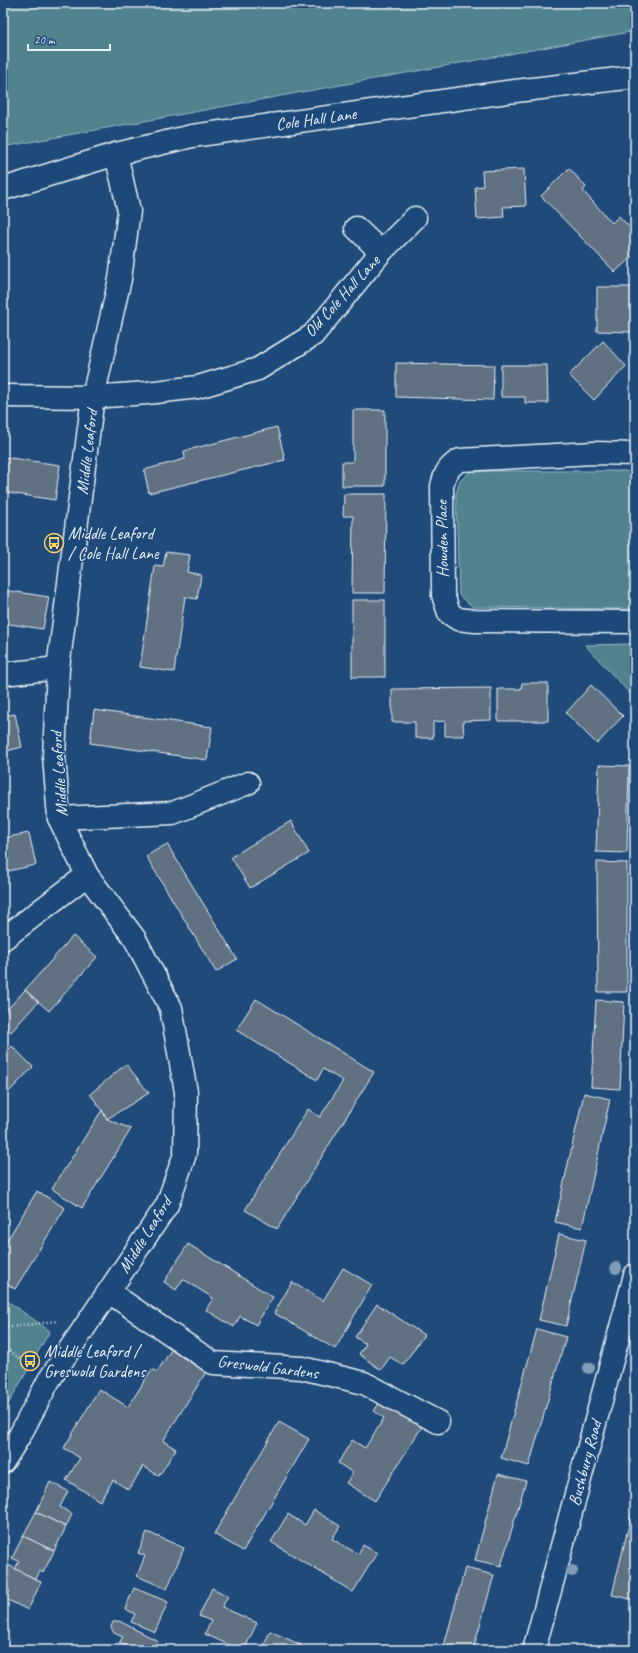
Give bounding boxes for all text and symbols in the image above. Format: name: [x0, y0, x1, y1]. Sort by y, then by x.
scale bar: [28, 26, 110, 52]
text: 20 m: [34, 32, 56, 48]
street label: Cole Hall Lane: [275, 103, 359, 135]
street label: Old Cole Hall Lane: [300, 250, 385, 341]
street label: Middle Leaford: [71, 406, 103, 496]
street label: Howden Place: [431, 499, 453, 578]
place label: Middle Leaford / Cole Hall Lane: [68, 523, 160, 564]
bus stop icon: Middle Leaford / Cole Hall Lane: [43, 532, 65, 554]
street label: Middle Leaford: [45, 728, 72, 817]
street label: Middle Leaford: [113, 1191, 178, 1277]
place label: Middle Leaford / Greswold Gardens: [44, 1341, 147, 1382]
bus stop icon: Middle Leaford / Greswold Gardens: [19, 1350, 41, 1372]
street label: Greswold Gardens: [216, 1350, 322, 1384]
street label: Bushbury Road: [564, 1416, 607, 1508]

